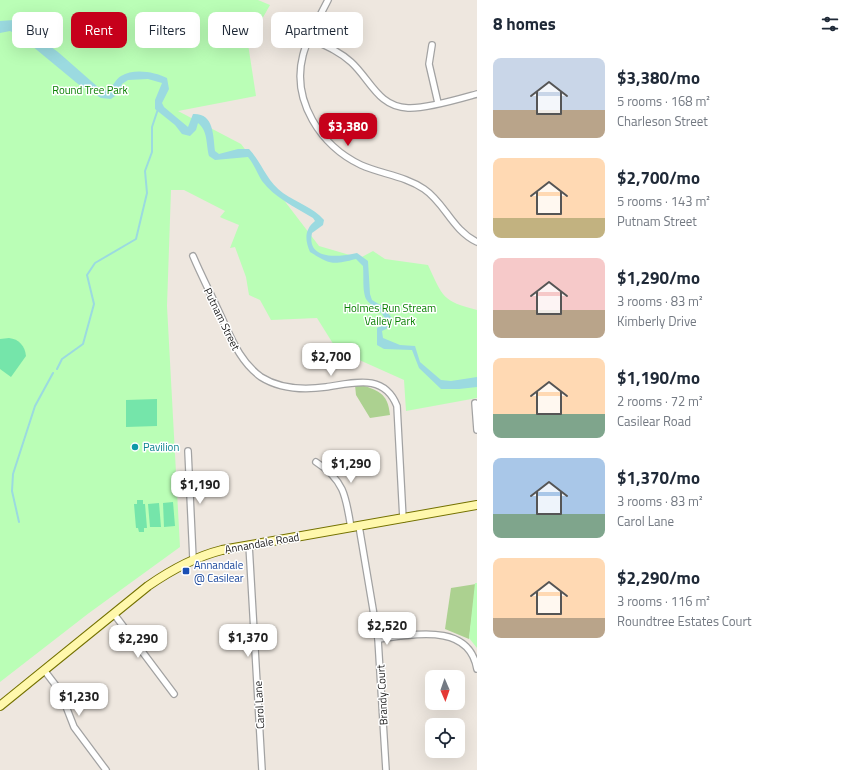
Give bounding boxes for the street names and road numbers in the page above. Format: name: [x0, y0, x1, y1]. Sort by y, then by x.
street label: Putnam Street: [200, 285, 244, 353]
street label: Annandale Road: [223, 529, 301, 557]
street label: Brandy Court: [372, 664, 392, 726]
street label: Carol Lane: [250, 680, 268, 729]

